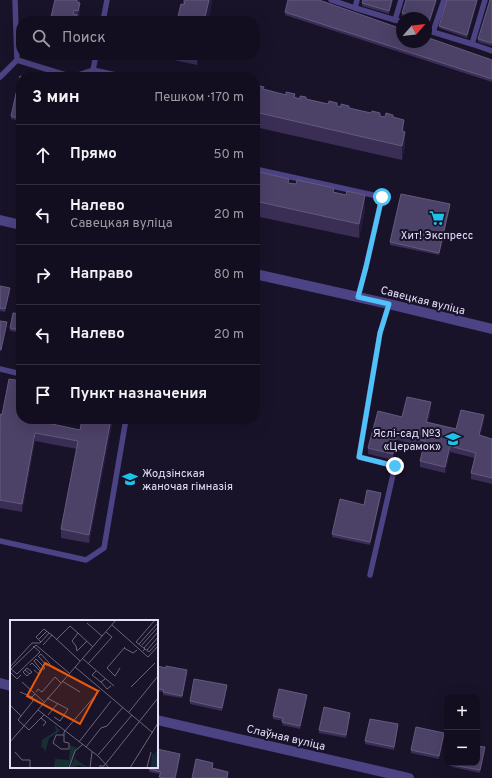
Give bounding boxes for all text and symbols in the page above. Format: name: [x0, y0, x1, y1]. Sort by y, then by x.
north arrow: [396, 12, 432, 48]
search box: [16, 16, 260, 60]
icon: search: [30, 27, 52, 49]
text: Поиск: [62, 29, 106, 48]
text: 3 мин: [32, 87, 80, 109]
text: Пешком · 170 m: [154, 90, 244, 106]
icon: ahead: [32, 144, 54, 166]
text: Прямо: [70, 145, 117, 164]
text: 50 m: [214, 147, 244, 163]
route start: [373, 188, 391, 206]
text: Налево: [70, 197, 125, 216]
icon: left: [32, 204, 54, 226]
text: 20 m: [214, 207, 244, 223]
supermarket icon: Хит! Экспресс: [428, 209, 446, 227]
text: Савецкая вуліца: [70, 216, 173, 232]
place label: Хит! Экспресс: [401, 229, 473, 243]
icon: right: [32, 264, 54, 286]
text: Направо: [70, 265, 133, 284]
text: 80 m: [214, 267, 244, 283]
street label: Савецкая вуліца: [379, 284, 467, 318]
icon: left: [32, 324, 54, 346]
text: Налево: [70, 325, 125, 344]
text: 20 m: [214, 327, 244, 343]
icon: arrive: [32, 384, 54, 406]
text: Пункт назначения: [70, 385, 207, 404]
place label: Яслі-сад №3 «Церамок»: [373, 427, 441, 454]
school or university icon: Яслі-сад №3 «Церамок»: [444, 430, 462, 448]
route end: [386, 457, 404, 475]
place label: Жодзінская жаночая гімназія: [142, 467, 233, 494]
school or university icon: Жодзінская жаночая гімназія: [121, 470, 139, 488]
inset map: [10, 620, 158, 768]
map controls: [444, 694, 480, 766]
button: +: [444, 694, 480, 730]
street label: Слаўная вуліца: [245, 722, 327, 754]
button: −: [444, 730, 480, 766]

